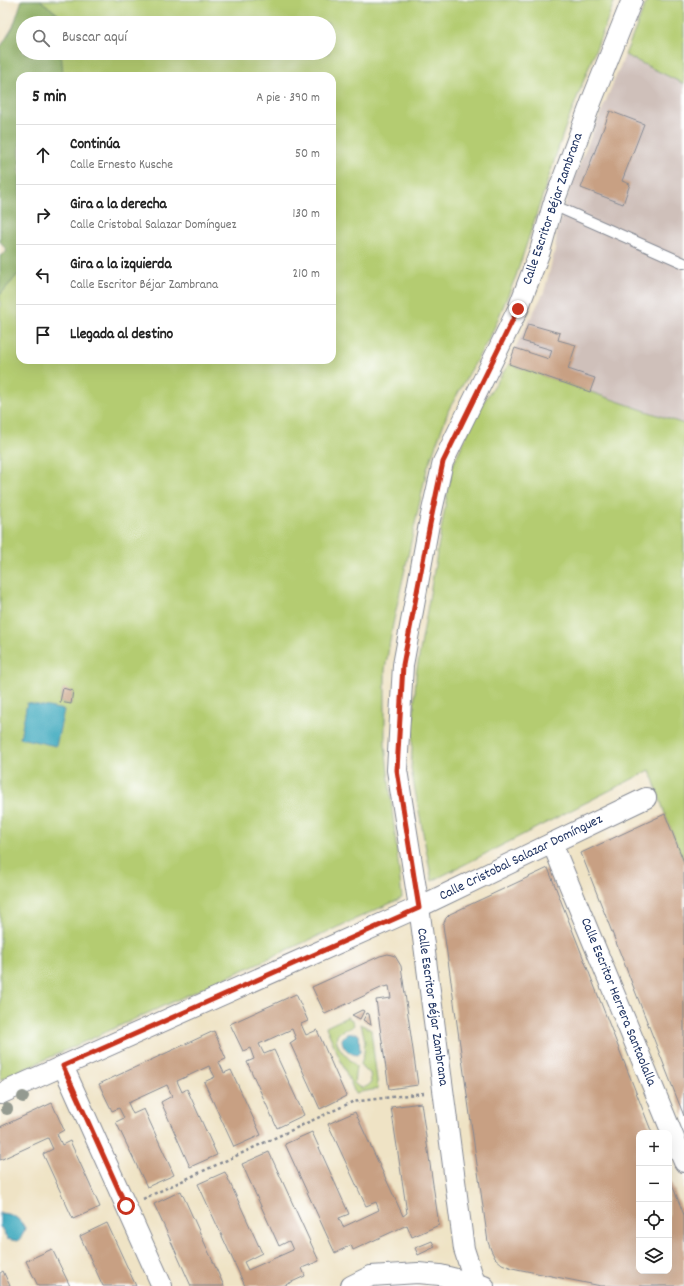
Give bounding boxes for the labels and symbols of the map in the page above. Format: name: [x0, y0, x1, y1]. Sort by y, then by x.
street label: Calle Escritor Béjar Zambrana: [518, 130, 589, 288]
route end: [509, 300, 527, 318]
street label: Calle Cristobal Salazar Domínguez: [436, 809, 607, 906]
street label: Calle Escritor Herrera Santaolalla: [575, 915, 661, 1090]
street label: Calle Escritor Béjar Zambrana: [411, 927, 453, 1088]
route start: [117, 1197, 135, 1215]

